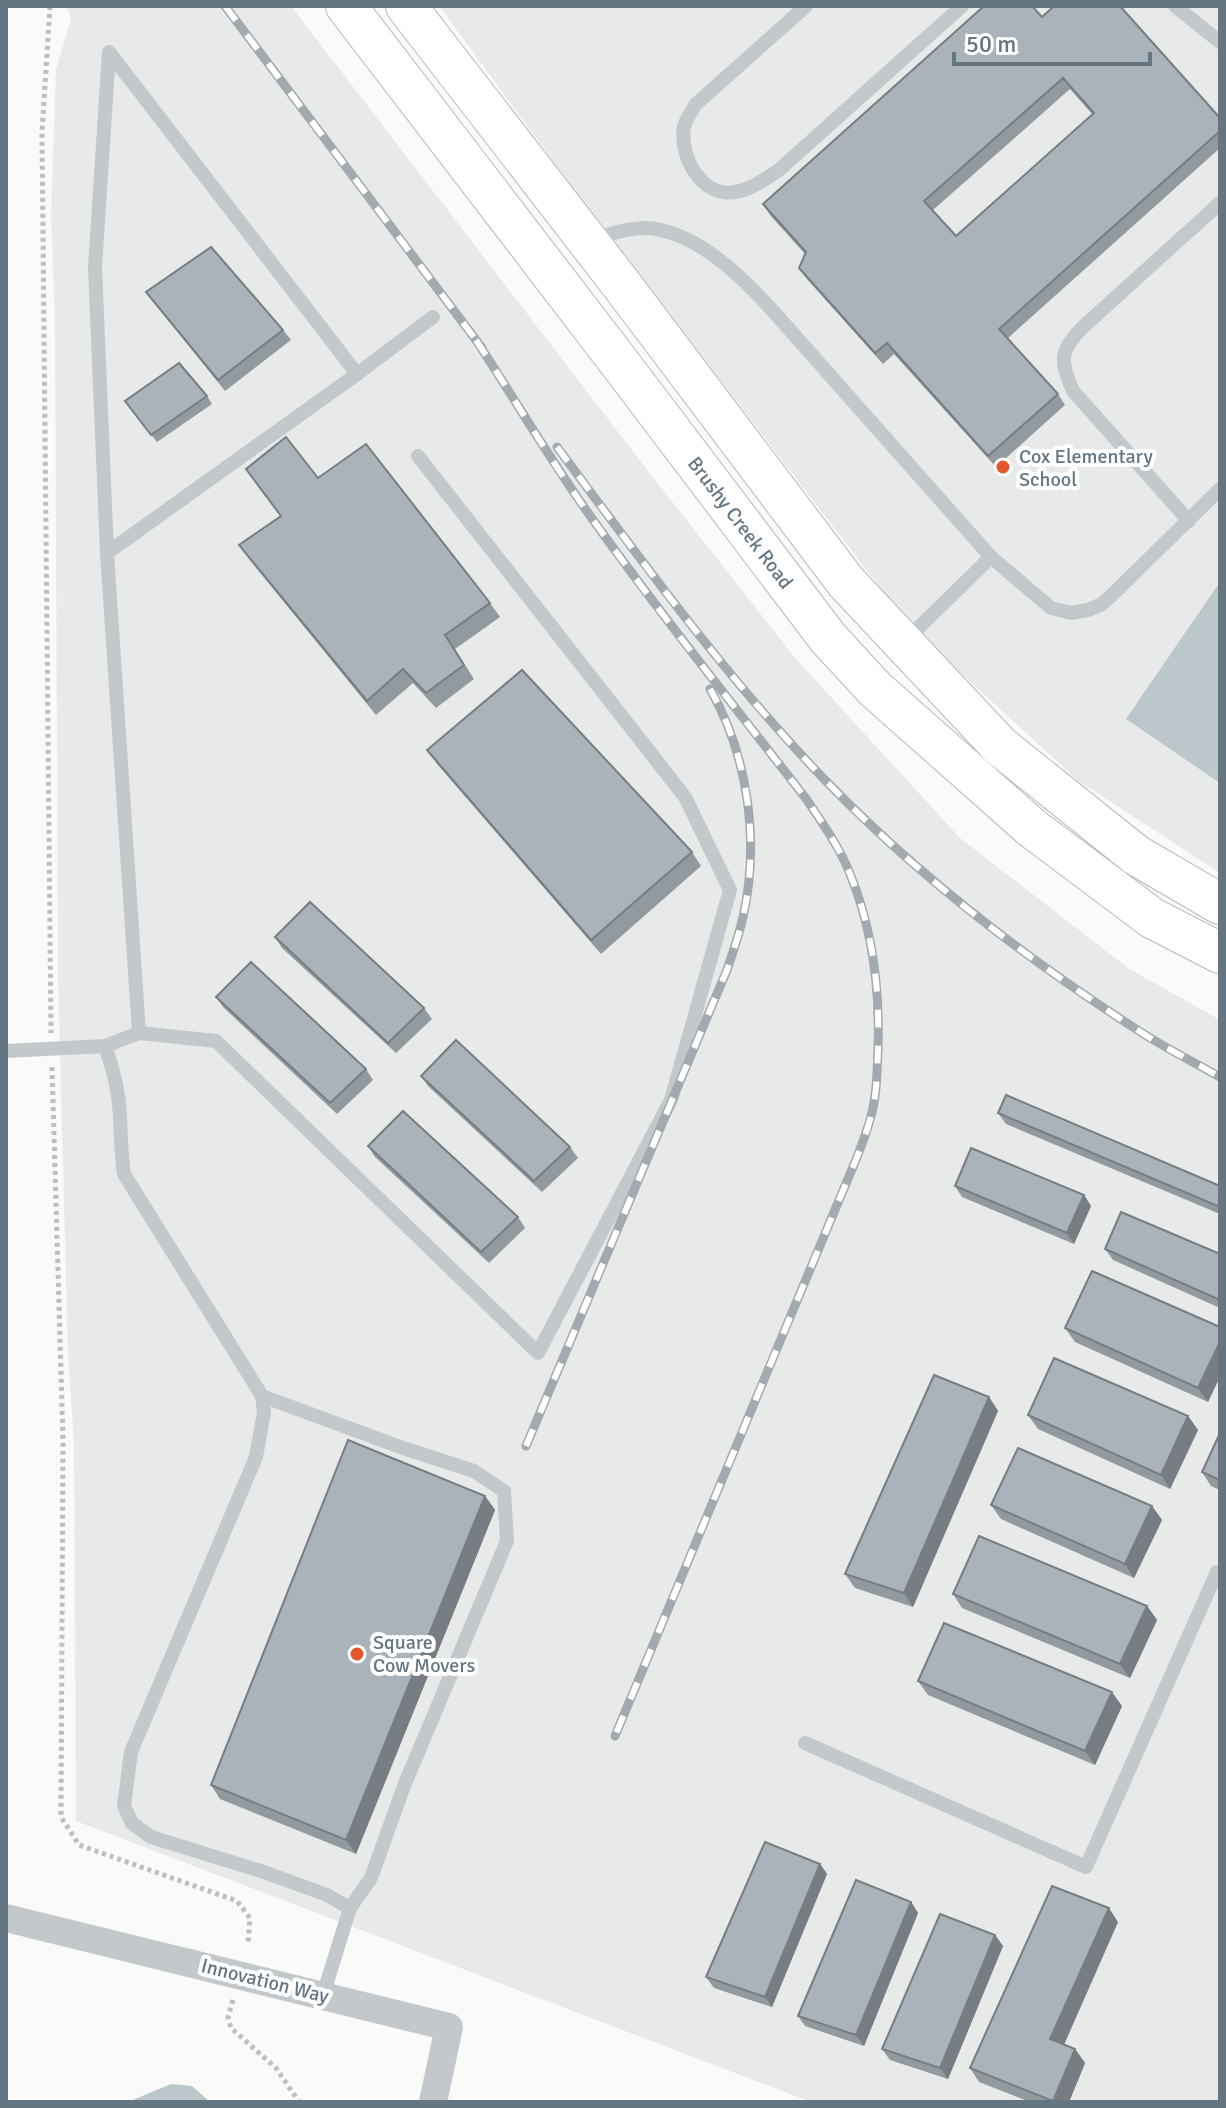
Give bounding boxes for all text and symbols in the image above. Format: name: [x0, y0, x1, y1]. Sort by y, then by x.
scale bar: [954, 16, 1150, 66]
text: 50 m: [966, 29, 1016, 59]
place label: Cox Elementary School: [1019, 444, 1153, 492]
street label: Brushy Creek Road: [682, 451, 799, 594]
marker: Cox Elementary School: [994, 458, 1012, 476]
place label: Square Cow Movers: [373, 1630, 476, 1678]
marker: Square Cow Movers: [348, 1645, 366, 1663]
street label: Innovation Way: [199, 1953, 332, 2009]

